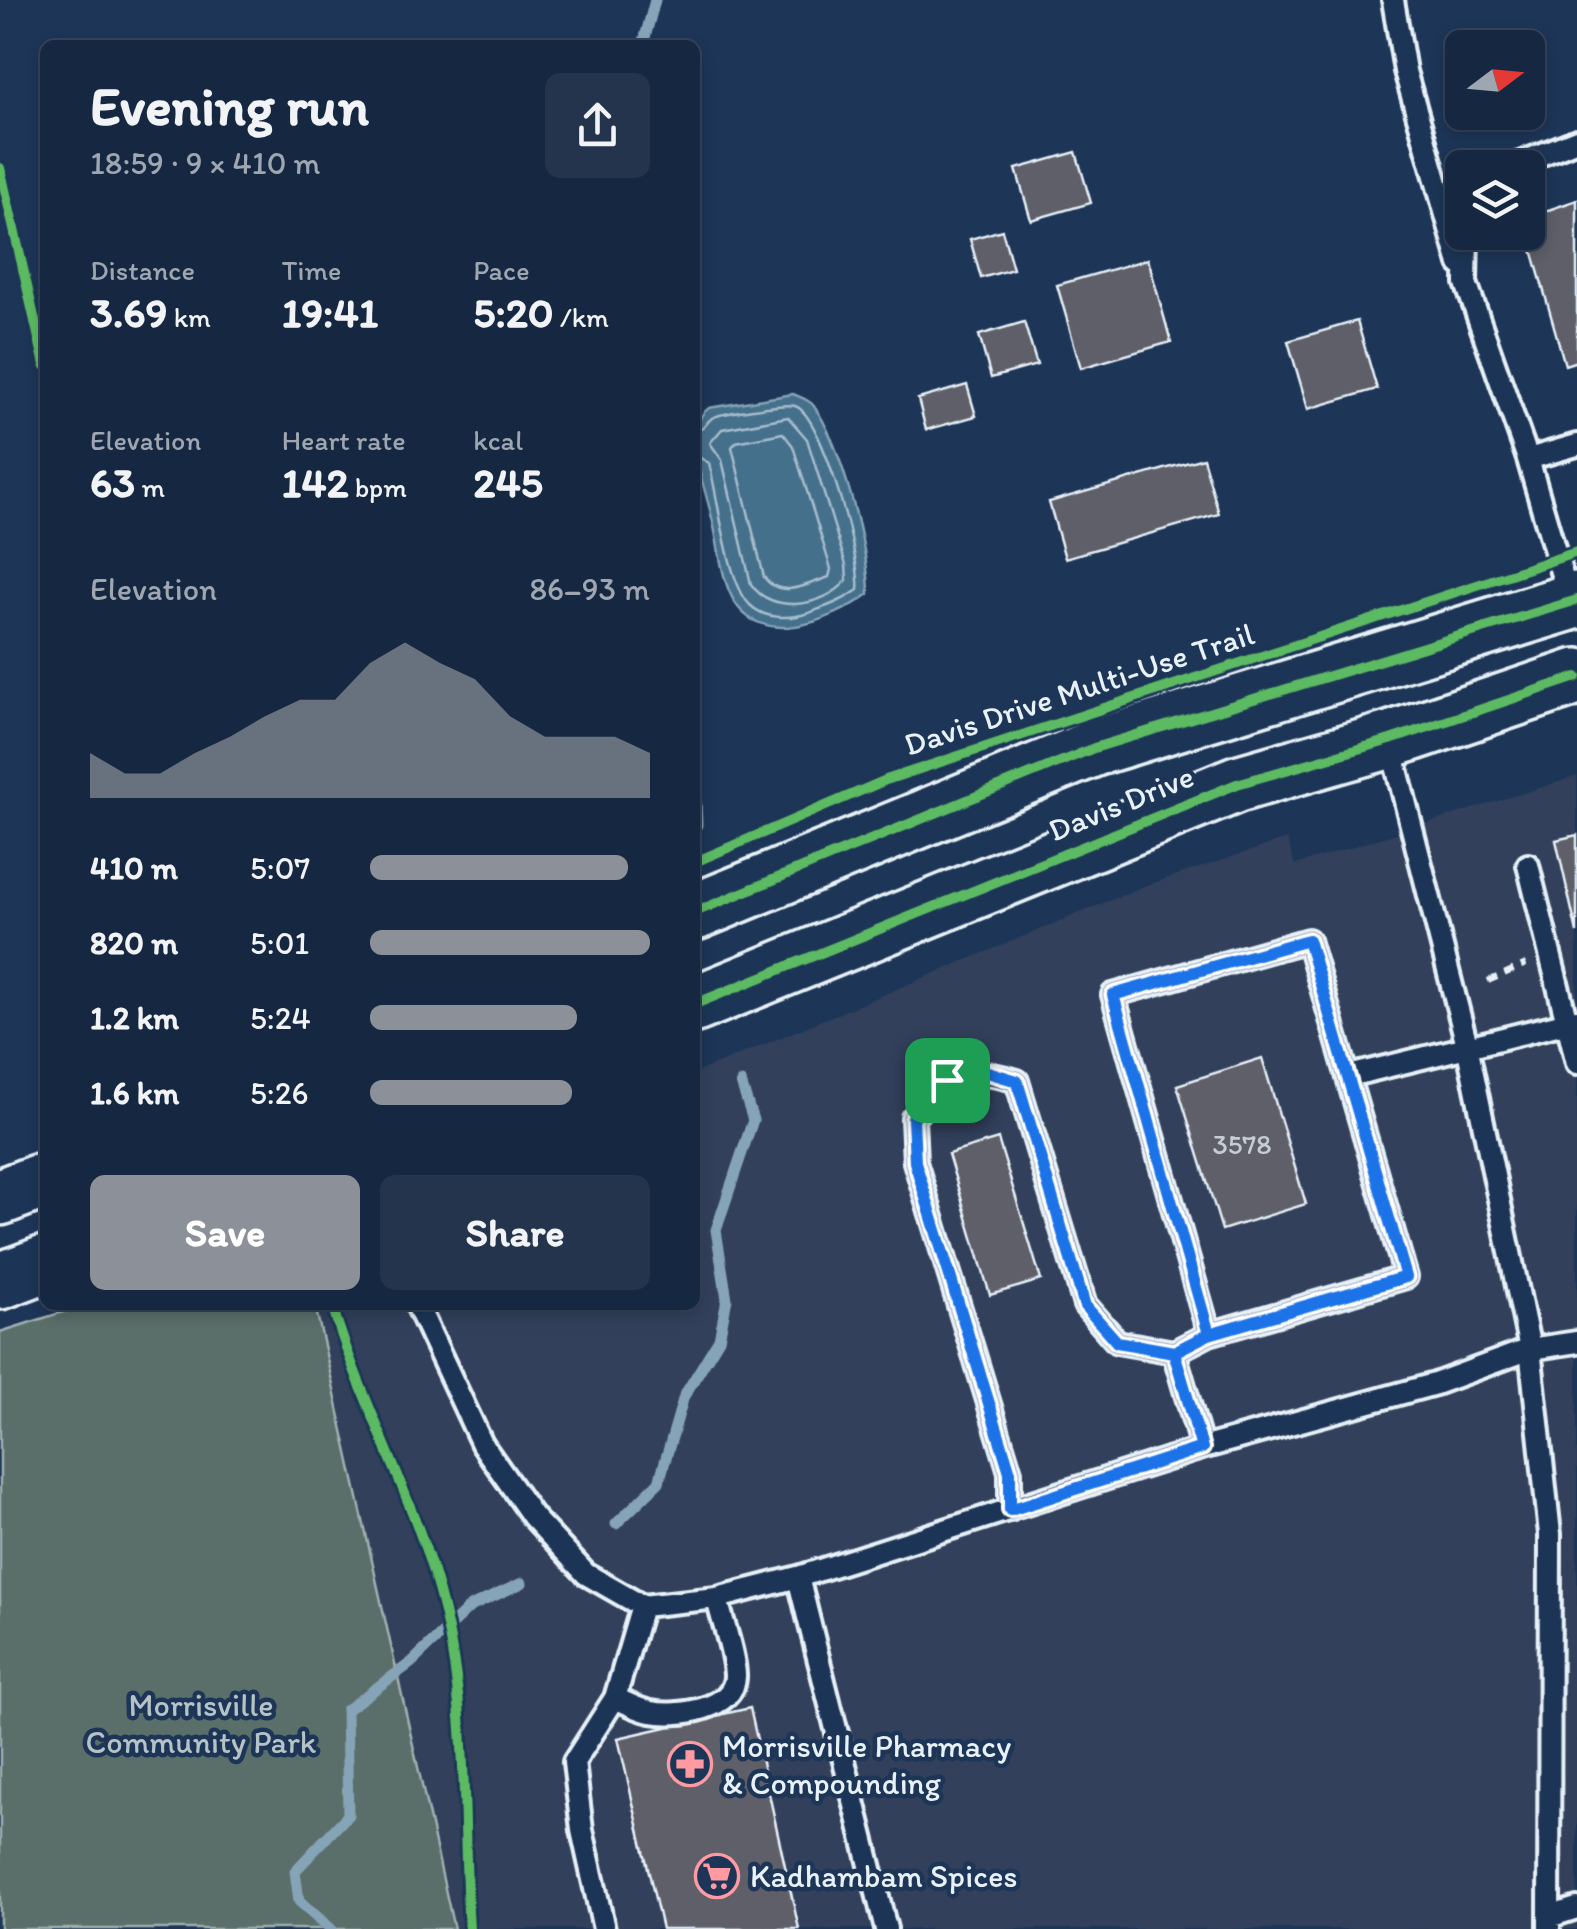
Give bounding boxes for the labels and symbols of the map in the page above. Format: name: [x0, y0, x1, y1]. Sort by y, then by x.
north arrow: [1445, 30, 1545, 130]
street label: Davis Drive Multi-Use Trail: [899, 614, 1259, 764]
street label: Davis Drive: [1043, 757, 1199, 849]
pin: [905, 1038, 990, 1123]
house number: 3578: [1212, 1127, 1272, 1161]
park label: Morrisville Community Park: [86, 1686, 317, 1761]
place label: Morrisville Pharmacy & Compounding: [722, 1727, 1011, 1802]
pharmacy icon: Morrisville Pharmacy & Compounding: [667, 1741, 713, 1787]
supermarket icon: Kadhambam Spices: [694, 1853, 740, 1899]
place label: Kadhambam Spices: [750, 1857, 1018, 1895]

